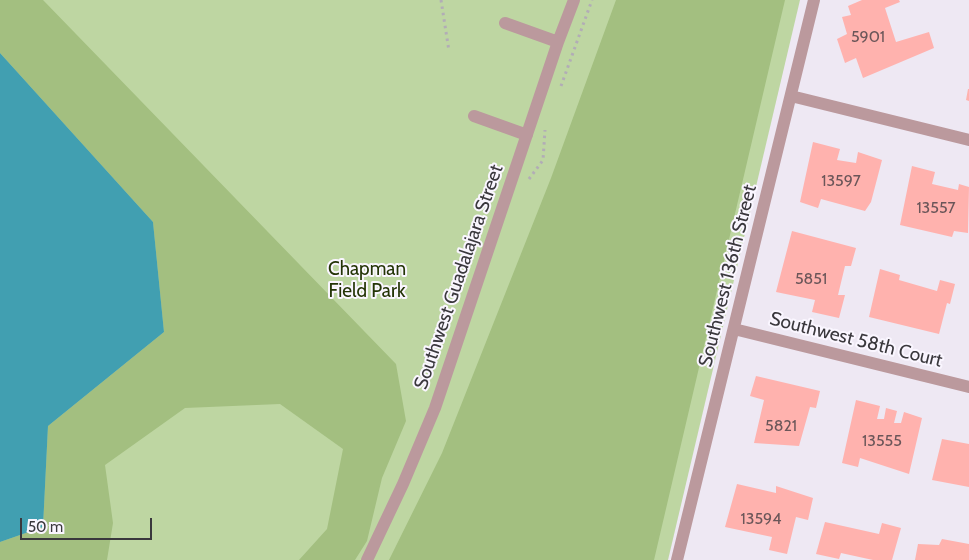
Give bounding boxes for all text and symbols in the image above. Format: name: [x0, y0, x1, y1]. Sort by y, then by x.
house number: 5901: [851, 27, 885, 47]
street label: Southwest Guadalajara Street: [410, 162, 508, 392]
house number: 13597: [821, 171, 861, 191]
street label: Southwest 136th Street: [694, 182, 762, 370]
house number: 13557: [916, 198, 956, 218]
park label: Chapman Field Park: [328, 258, 406, 302]
house number: 5851: [795, 269, 827, 289]
street label: Southwest 58th Court: [767, 308, 945, 372]
house number: 5821: [765, 416, 797, 436]
house number: 13555: [862, 431, 902, 451]
scale bar: [22, 508, 155, 540]
house number: 13594: [741, 509, 781, 529]
text: 50 m: [28, 518, 63, 536]

